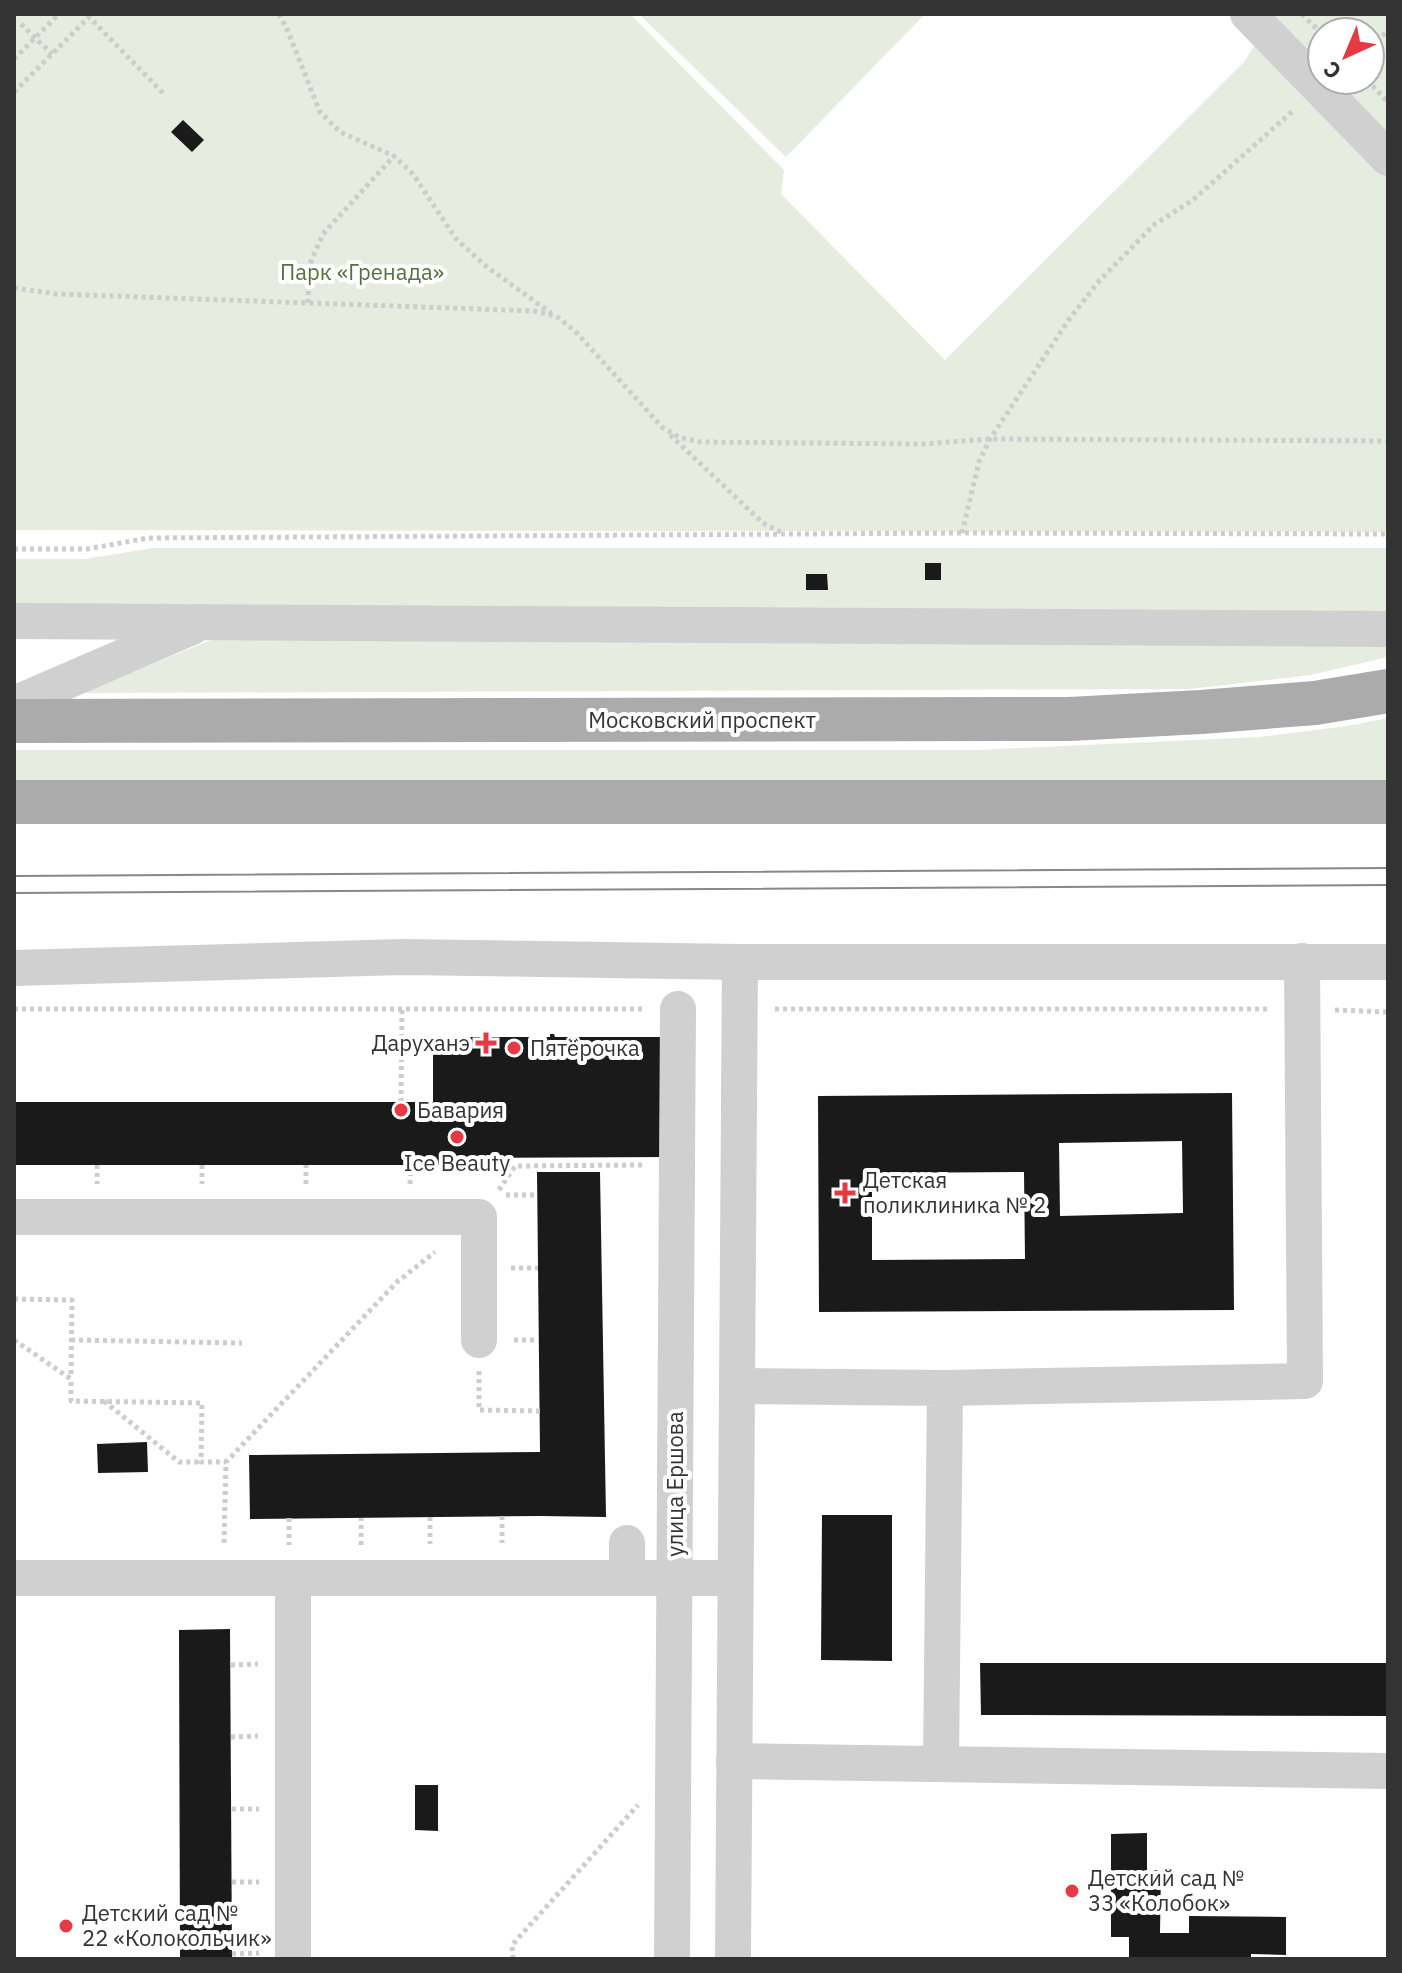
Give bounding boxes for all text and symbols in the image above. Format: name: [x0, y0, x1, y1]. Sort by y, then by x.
north arrow: [1306, 16, 1386, 96]
text: С: [1317, 55, 1347, 86]
park label: Парк «Гренада»: [280, 257, 444, 286]
street label: Московский проспект: [588, 705, 816, 734]
place label: Даруханэ: [372, 1028, 470, 1057]
place label: Пятёрочка: [530, 1033, 640, 1062]
marker: Даруханэ: [477, 1034, 495, 1052]
marker: Пятёрочка: [505, 1039, 523, 1057]
place label: Бавария: [417, 1095, 504, 1124]
marker: Бавария: [392, 1101, 410, 1119]
marker: Ice Beauty: [448, 1128, 466, 1146]
place label: Ice Beauty: [404, 1148, 510, 1177]
place label: Детская поликлиника № 2: [863, 1165, 1046, 1219]
marker: Детская поликлиника № 2: [834, 1182, 856, 1204]
street label: улица Ершова: [660, 1411, 689, 1557]
place label: Детский сад № 33 «Колобок»: [1088, 1863, 1244, 1917]
marker: Детский сад № 33 «Колобок»: [1063, 1882, 1081, 1900]
place label: Детский сад № 22 «Колокольчик»: [82, 1898, 271, 1952]
marker: Детский сад № 22 «Колокольчик»: [57, 1917, 75, 1935]

